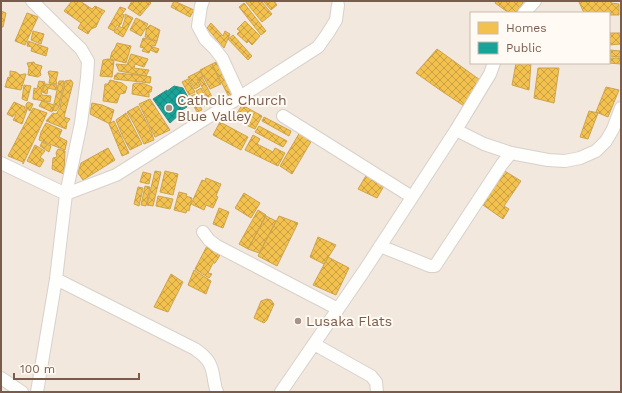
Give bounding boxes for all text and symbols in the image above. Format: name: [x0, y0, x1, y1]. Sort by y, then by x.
legend: [470, 12, 610, 64]
text: Homes: [506, 21, 547, 35]
text: Public: [506, 41, 542, 55]
place label: Catholic Church Blue Valley: [177, 92, 287, 124]
marker: Catholic Church Blue Valley: [164, 103, 174, 113]
place label: Lusaka Flats: [306, 313, 392, 329]
marker: Lusaka Flats: [293, 316, 303, 326]
scale bar: [14, 355, 139, 381]
text: 100 m: [20, 362, 55, 376]

